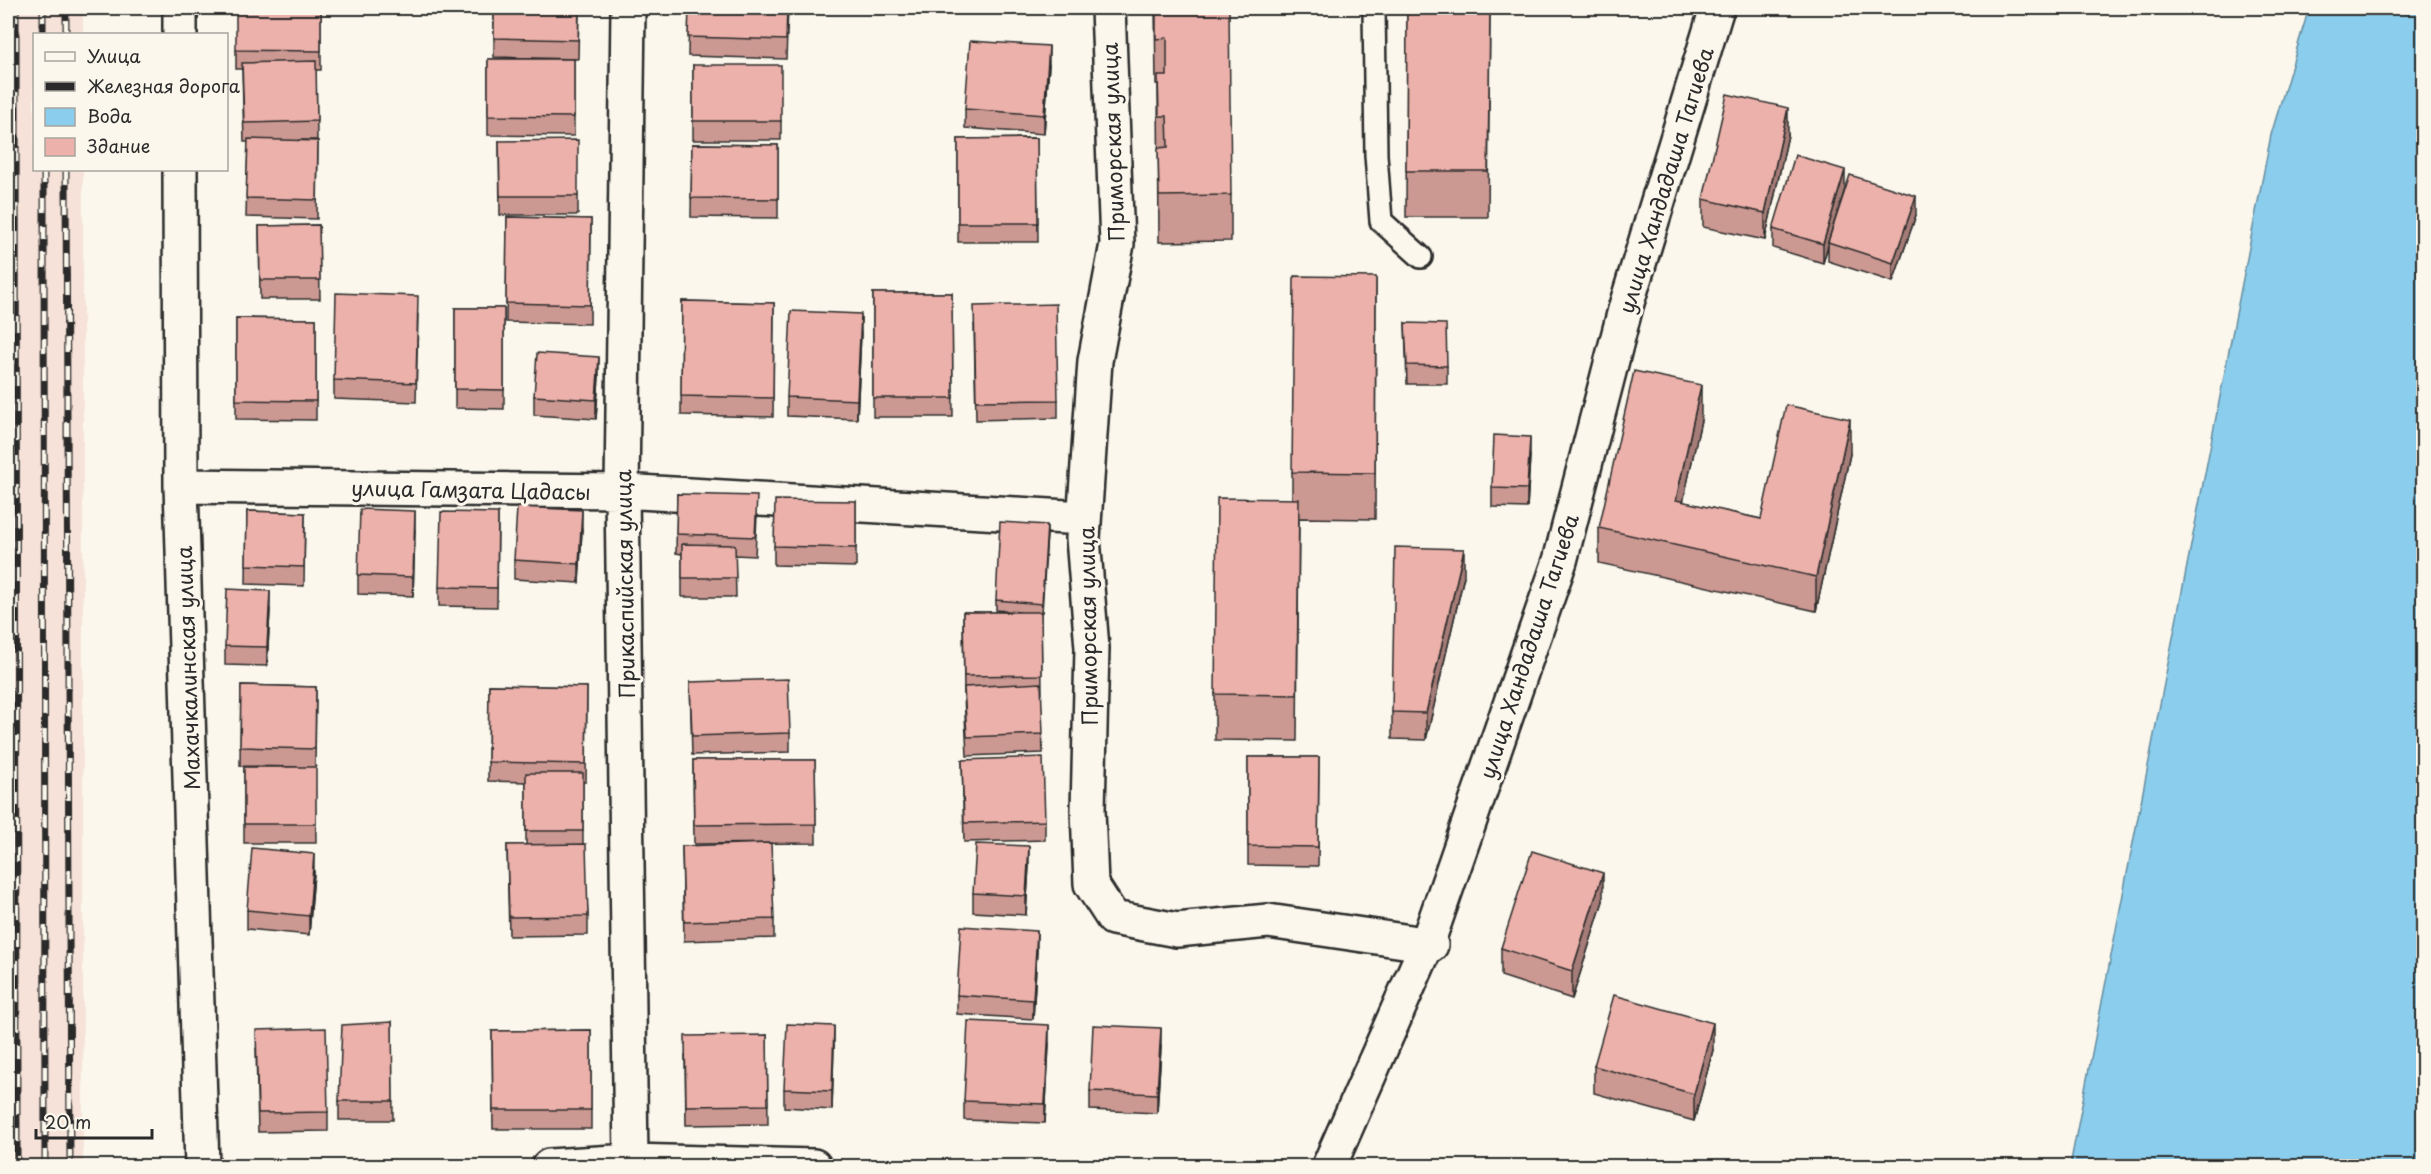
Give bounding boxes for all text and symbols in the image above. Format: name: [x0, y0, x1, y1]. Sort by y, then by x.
legend: [33, 33, 228, 171]
street label: Приморская улица: [1093, 41, 1131, 242]
text: Улица: [87, 42, 141, 69]
street label: улица Хандадаша Тагиева: [1609, 43, 1721, 317]
text: Железная дорога: [87, 72, 241, 99]
text: Вода: [87, 102, 132, 129]
text: Здание: [87, 132, 150, 159]
street label: Прикаспийская улица: [606, 468, 642, 699]
street label: улица Гамзата Цадасы: [351, 471, 591, 507]
street label: улица Хандадаша Тагиева: [1470, 509, 1586, 783]
street label: Приморская улица: [1069, 525, 1105, 726]
street label: Махачкалинская улица: [167, 545, 207, 791]
scale bar: [36, 1102, 152, 1140]
text: 20 m: [45, 1108, 91, 1135]

